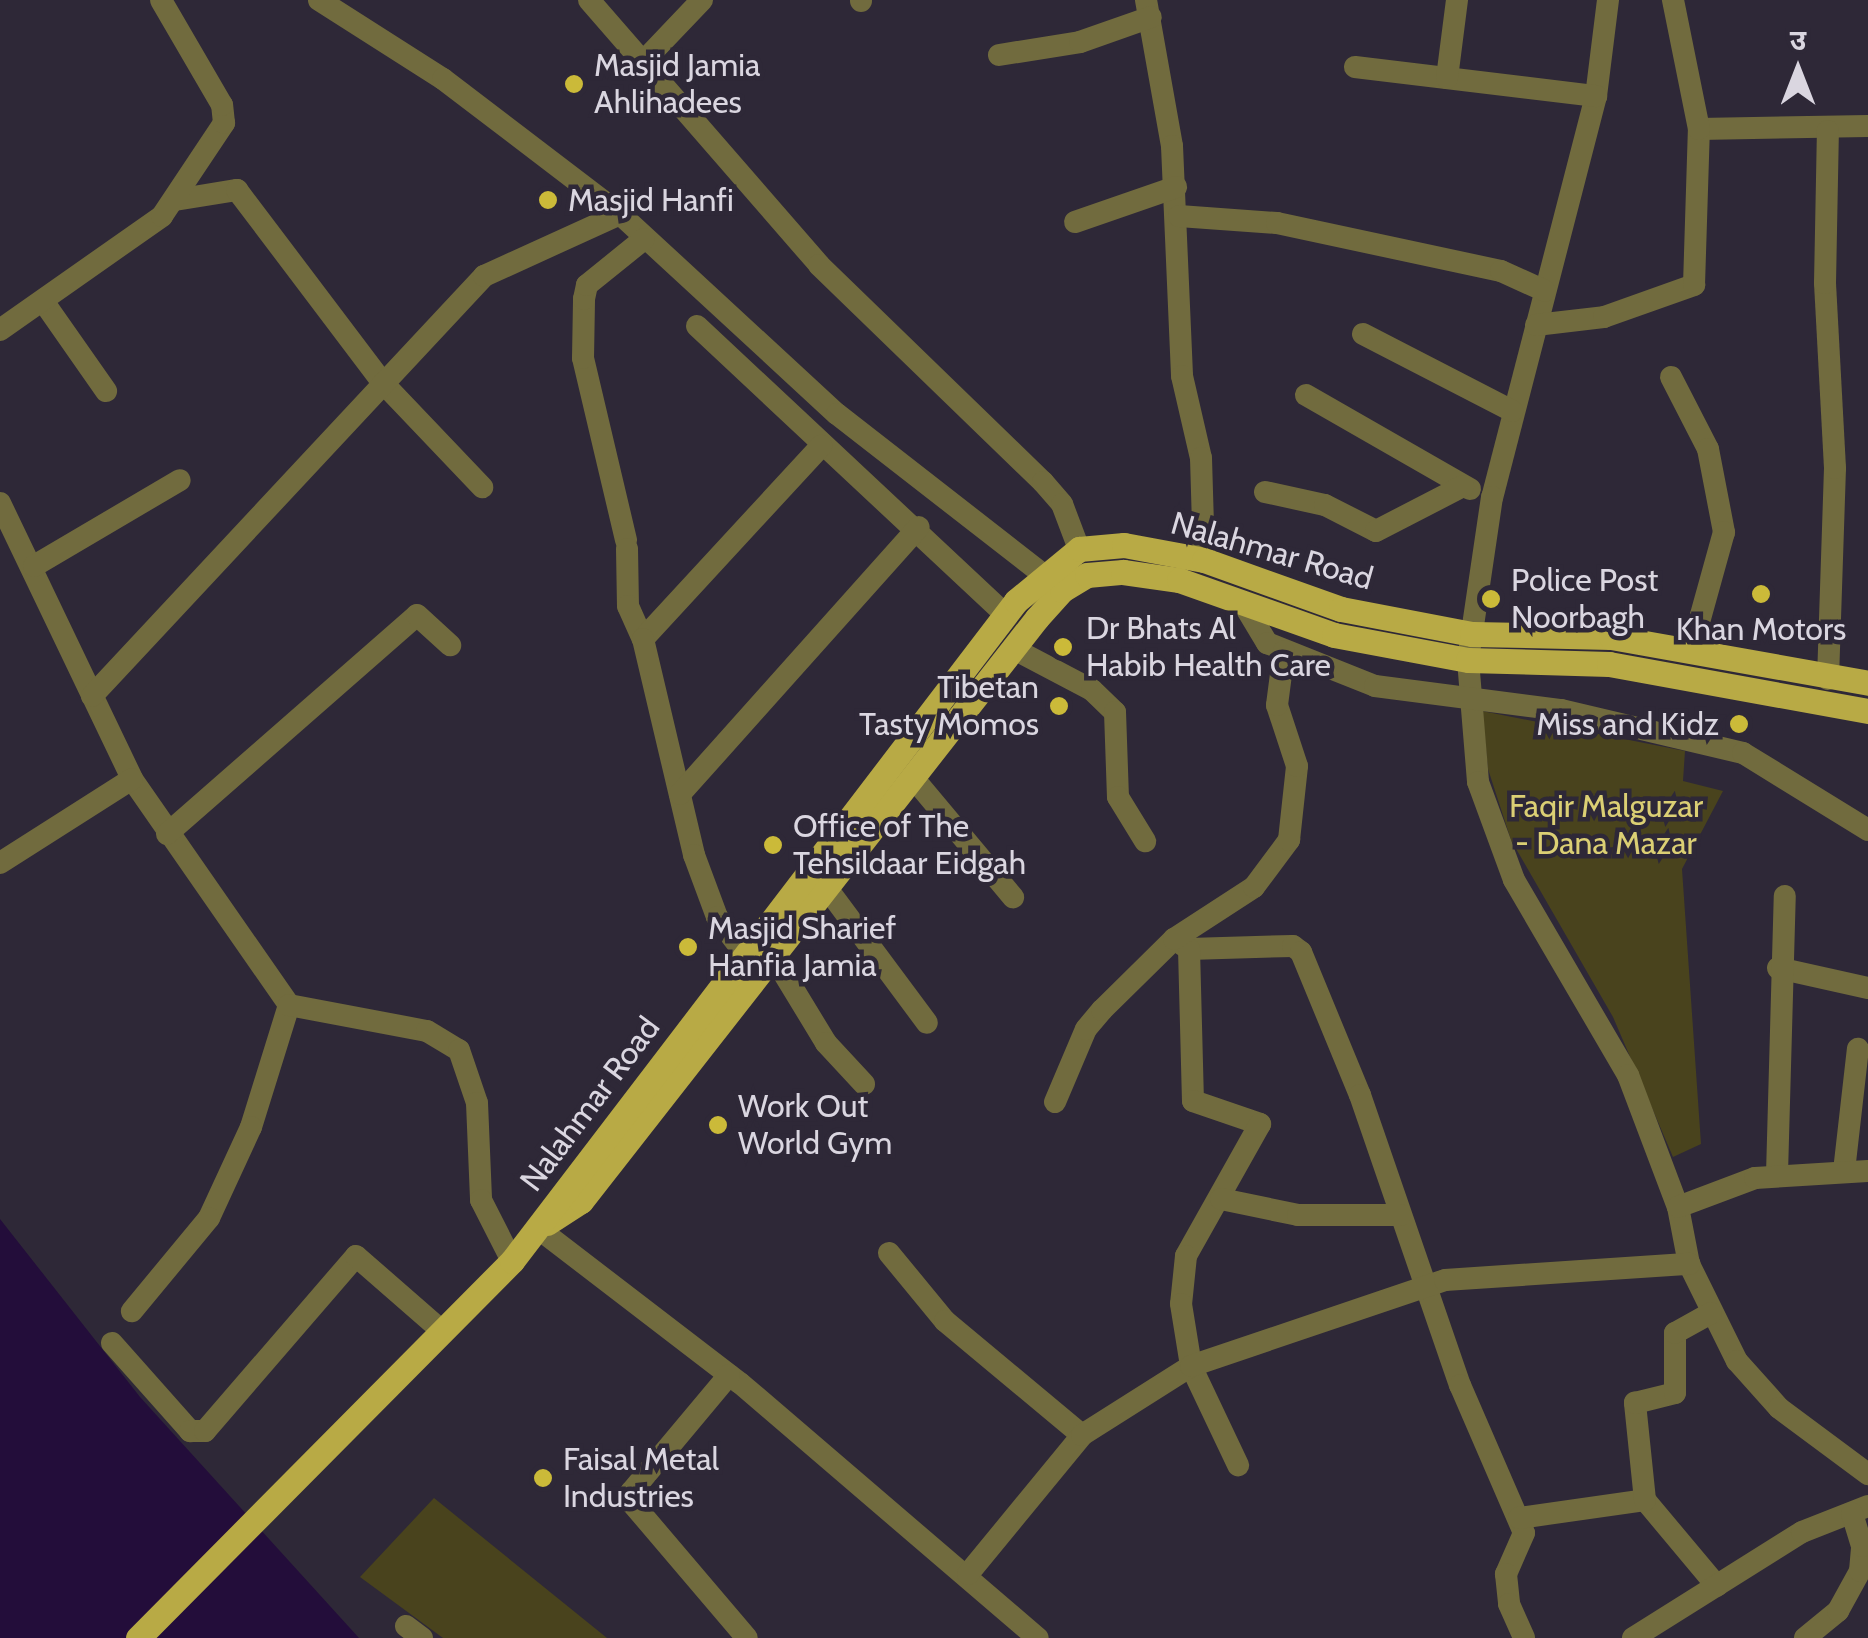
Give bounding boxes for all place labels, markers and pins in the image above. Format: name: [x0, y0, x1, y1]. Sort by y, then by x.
place label: Masjid Jamia Ahlihadees: [594, 47, 760, 122]
marker: Masjid Jamia Ahlihadees: [563, 73, 585, 95]
place label: Masjid Hanfi: [568, 181, 734, 219]
marker: Masjid Hanfi: [537, 189, 559, 211]
place label: Police Post Noorbagh: [1511, 562, 1658, 637]
marker: Khan Motors: [1750, 583, 1772, 605]
marker: Police Post Noorbagh: [1480, 588, 1502, 610]
place label: Dr Bhats Al Habib Health Care: [1086, 610, 1331, 685]
place label: Khan Motors: [1676, 610, 1846, 648]
marker: Dr Bhats Al Habib Health Care: [1050, 634, 1076, 660]
place label: Tibetan Tasty Momos: [859, 669, 1039, 744]
marker: Tibetan Tasty Momos: [1048, 695, 1070, 717]
place label: Miss and Kidz: [1536, 705, 1719, 743]
marker: Miss and Kidz: [1728, 713, 1750, 735]
place label: Office of The Tehsildaar Eidgah: [793, 808, 1026, 883]
marker: Office of The Tehsildaar Eidgah: [762, 834, 784, 856]
place label: Masjid Sharief Hanfia Jamia: [708, 910, 896, 985]
marker: Masjid Sharief Hanfia Jamia: [677, 936, 699, 958]
place label: Work Out World Gym: [738, 1088, 892, 1163]
marker: Work Out World Gym: [707, 1114, 729, 1136]
place label: Faisal Metal Industries: [563, 1441, 719, 1516]
marker: Faisal Metal Industries: [532, 1467, 554, 1489]

